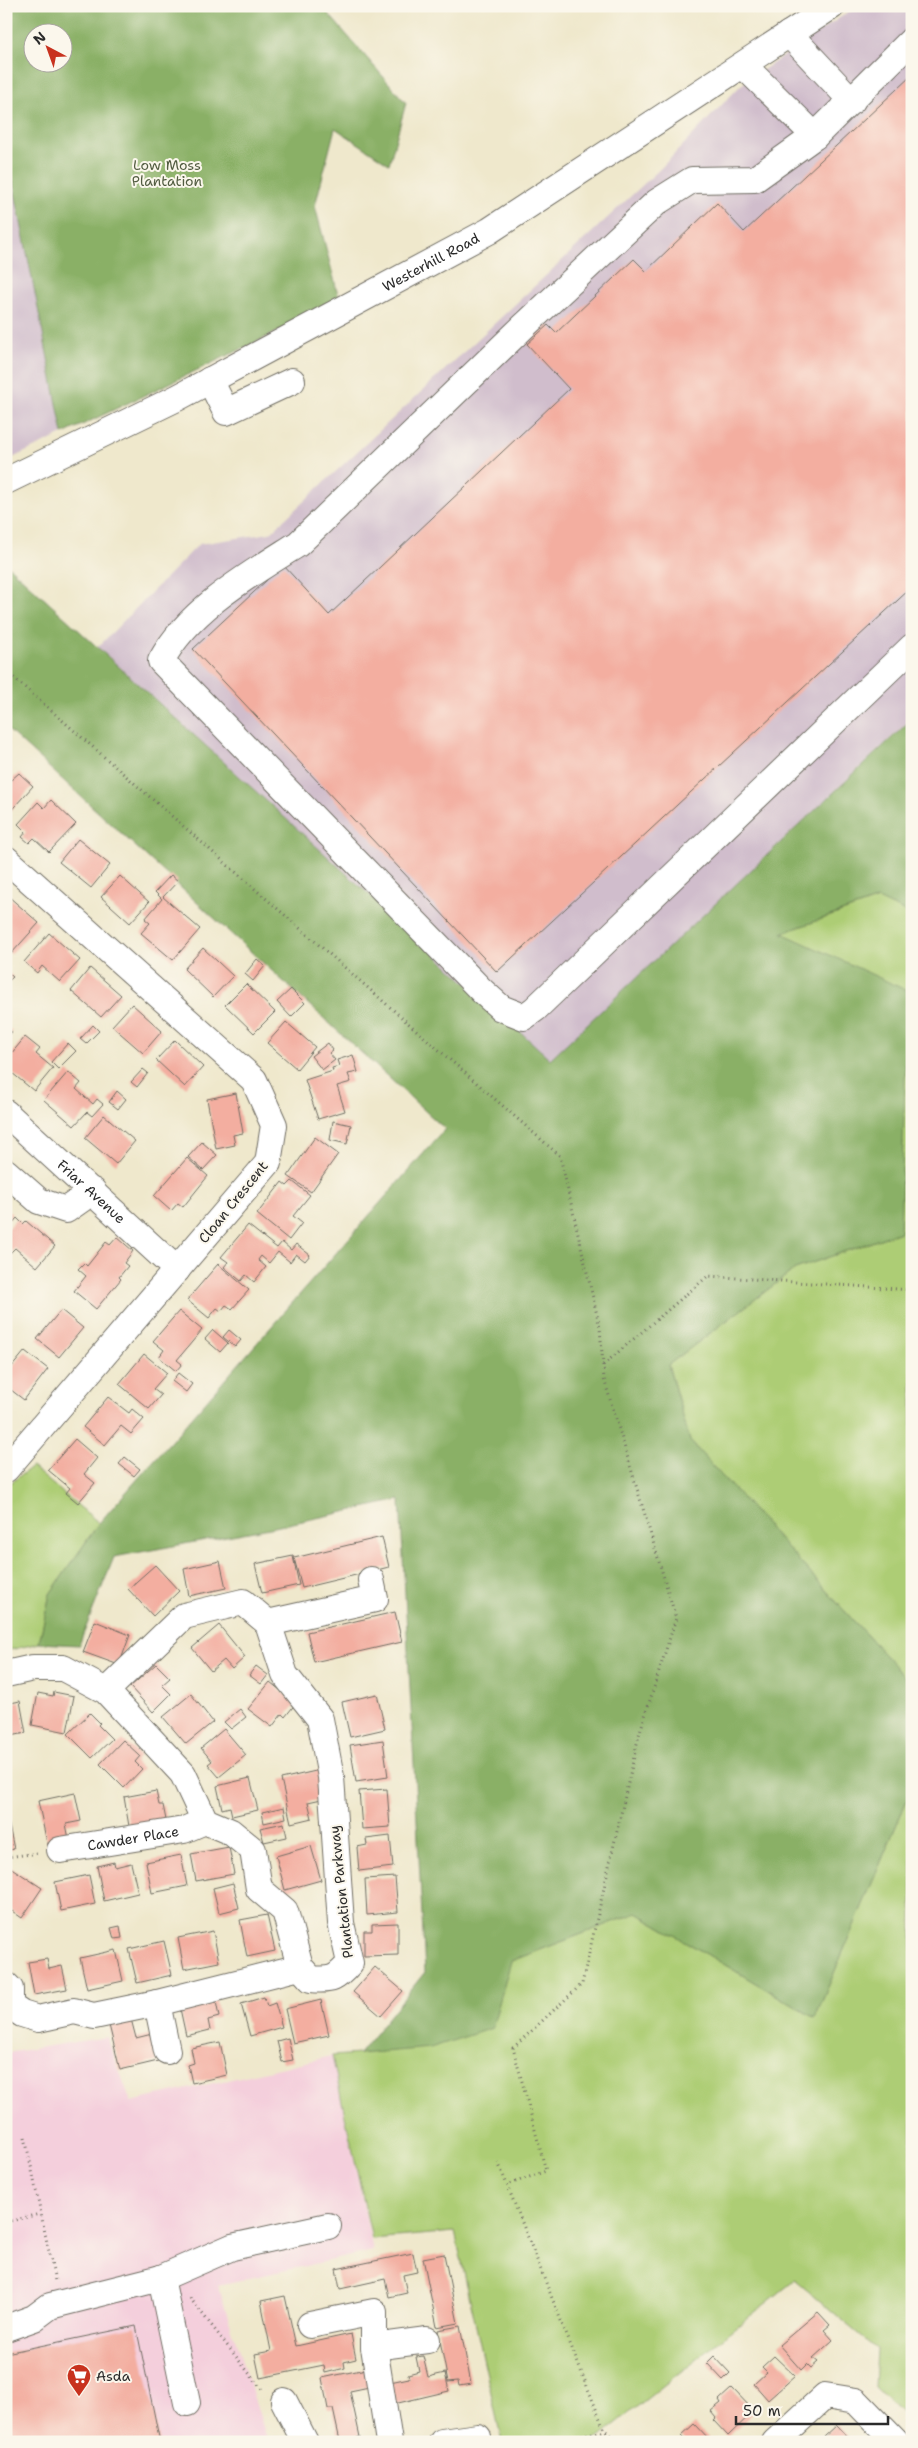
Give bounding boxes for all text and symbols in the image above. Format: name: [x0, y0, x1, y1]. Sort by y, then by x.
north arrow: [22, 22, 72, 72]
text: N: [29, 28, 50, 49]
park label: Low Moss Plantation: [132, 156, 203, 190]
street label: Westerhill Road: [379, 229, 483, 295]
street label: Friar Avenue: [54, 1156, 129, 1227]
street label: Cloan Crescent: [194, 1157, 272, 1247]
street label: Cawder Place: [86, 1822, 180, 1854]
street label: Plantation Parkway: [325, 1825, 357, 1959]
supermarket icon: Asda: [66, 2363, 92, 2397]
place label: Asda: [96, 2367, 131, 2385]
scale bar: [736, 2393, 888, 2425]
text: 50 m: [743, 2401, 781, 2421]

